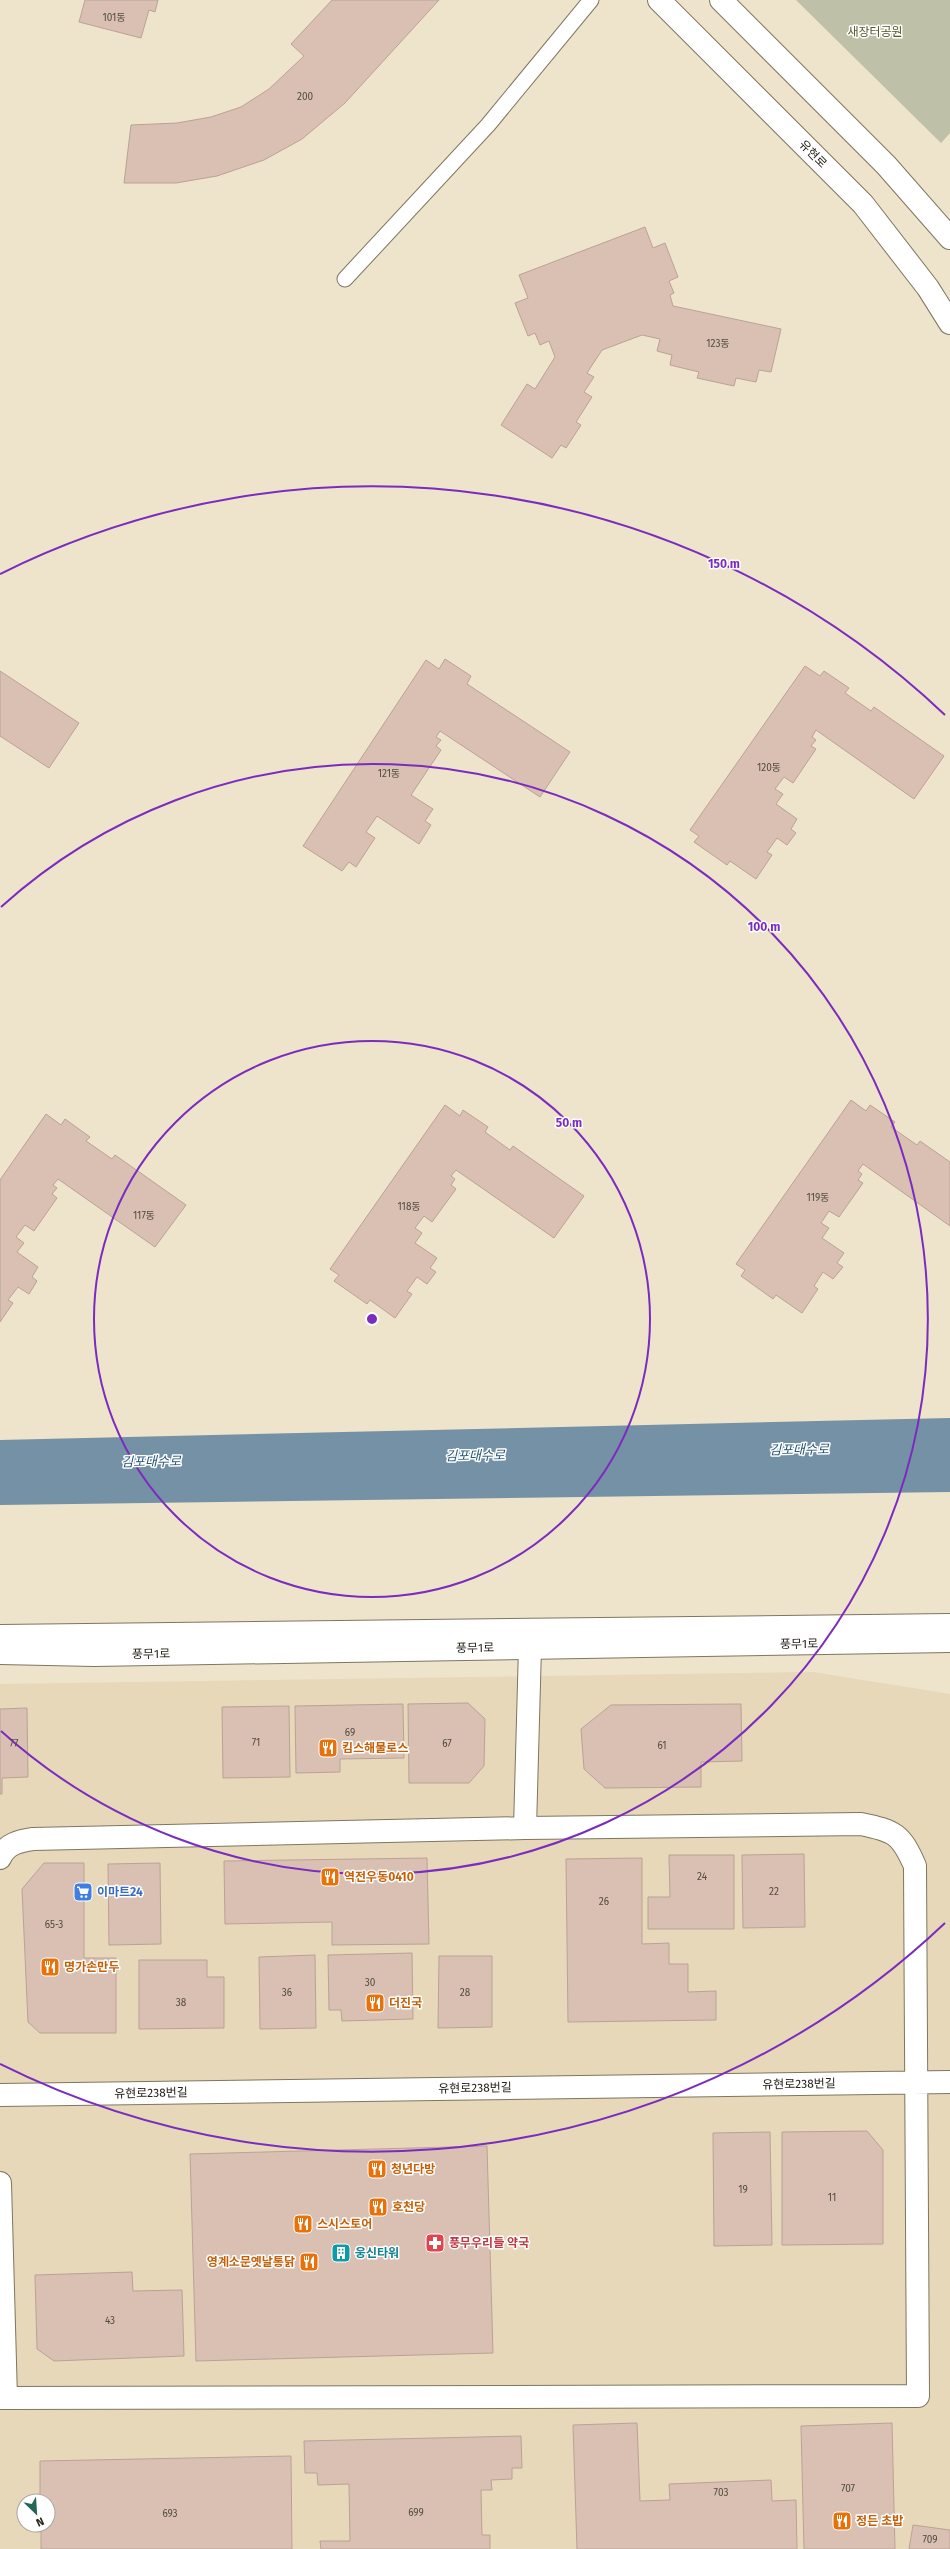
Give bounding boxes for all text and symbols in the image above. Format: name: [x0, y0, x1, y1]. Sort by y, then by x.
house number: 101동: [102, 12, 126, 24]
park label: 새장터공원: [847, 25, 903, 39]
house number: 200: [297, 91, 313, 103]
street label: 유현로: [796, 137, 830, 171]
house number: 123동: [706, 338, 730, 350]
text: 150 m: [708, 557, 740, 571]
house number: 120동: [757, 762, 781, 774]
house number: 121동: [378, 768, 400, 780]
text: 100 m: [748, 920, 780, 934]
text: 50 m: [556, 1116, 582, 1130]
house number: 119동: [807, 1192, 829, 1204]
house number: 118동: [397, 1201, 421, 1213]
house number: 117동: [133, 1210, 155, 1222]
centre of rings: [365, 1312, 379, 1326]
water label: 김포대수로: [769, 1441, 830, 1458]
water label: 김포대수로: [445, 1447, 506, 1464]
water label: 김포대수로: [121, 1453, 182, 1470]
street label: 풍무1로: [780, 1637, 818, 1651]
street label: 풍무1로: [456, 1641, 494, 1655]
street label: 풍무1로: [132, 1647, 170, 1661]
house number: 69: [345, 1727, 355, 1739]
house number: 71: [252, 1737, 260, 1749]
restaurant icon: 킴스해물로스: [317, 1737, 339, 1759]
house number: 77: [10, 1738, 19, 1750]
house number: 67: [442, 1738, 452, 1750]
house number: 61: [657, 1740, 667, 1752]
place label: 킴스해물로스: [342, 1741, 408, 1755]
restaurant icon: 역전우동0410: [319, 1866, 341, 1888]
place label: 역전우동0410: [344, 1870, 414, 1884]
house number: 24: [697, 1871, 708, 1883]
supermarket icon: 이마트24: [72, 1881, 94, 1903]
place label: 이마트24: [97, 1885, 143, 1899]
house number: 22: [769, 1886, 779, 1898]
house number: 26: [599, 1896, 609, 1908]
house number: 65-3: [45, 1919, 63, 1931]
restaurant icon: 명가손만두: [39, 1956, 61, 1978]
place label: 명가손만두: [64, 1960, 119, 1974]
house number: 30: [365, 1977, 376, 1989]
house number: 36: [282, 1987, 292, 1999]
house number: 28: [460, 1987, 471, 1999]
restaurant icon: 더진국: [364, 1992, 386, 2014]
place label: 더진국: [389, 1996, 422, 2010]
house number: 38: [176, 1997, 187, 2009]
street label: 유현로238번길: [762, 2076, 836, 2092]
street label: 유현로238번길: [438, 2080, 512, 2096]
street label: 유현로238번길: [114, 2085, 188, 2101]
restaurant icon: 청년다방: [366, 2158, 388, 2180]
place label: 청년다방: [391, 2162, 435, 2176]
house number: 19: [738, 2184, 748, 2196]
house number: 11: [828, 2192, 836, 2204]
restaurant icon: 호천당: [367, 2196, 389, 2218]
place label: 호천당: [392, 2200, 425, 2214]
restaurant icon: 스시스토어: [292, 2213, 314, 2235]
place label: 스시스토어: [317, 2217, 372, 2231]
pharmacy icon: 풍무우리들 약국: [424, 2232, 446, 2254]
place label: 풍무우리들 약국: [449, 2236, 529, 2250]
building icon: 웅신타워: [330, 2242, 352, 2264]
place label: 웅신타워: [355, 2246, 399, 2260]
restaurant icon: 영계소문옛날통닭: [298, 2251, 320, 2273]
place label: 영계소문옛날통닭: [207, 2255, 295, 2269]
house number: 43: [105, 2315, 115, 2327]
house number: 707: [841, 2483, 856, 2495]
house number: 703: [714, 2487, 728, 2499]
north arrow: [16, 2493, 56, 2533]
house number: 699: [408, 2507, 424, 2519]
house number: 693: [162, 2508, 178, 2520]
restaurant icon: 정든 초밥: [831, 2510, 853, 2532]
text: N: [34, 2514, 46, 2529]
place label: 정든 초밥: [856, 2514, 903, 2528]
house number: 709: [922, 2534, 938, 2546]

